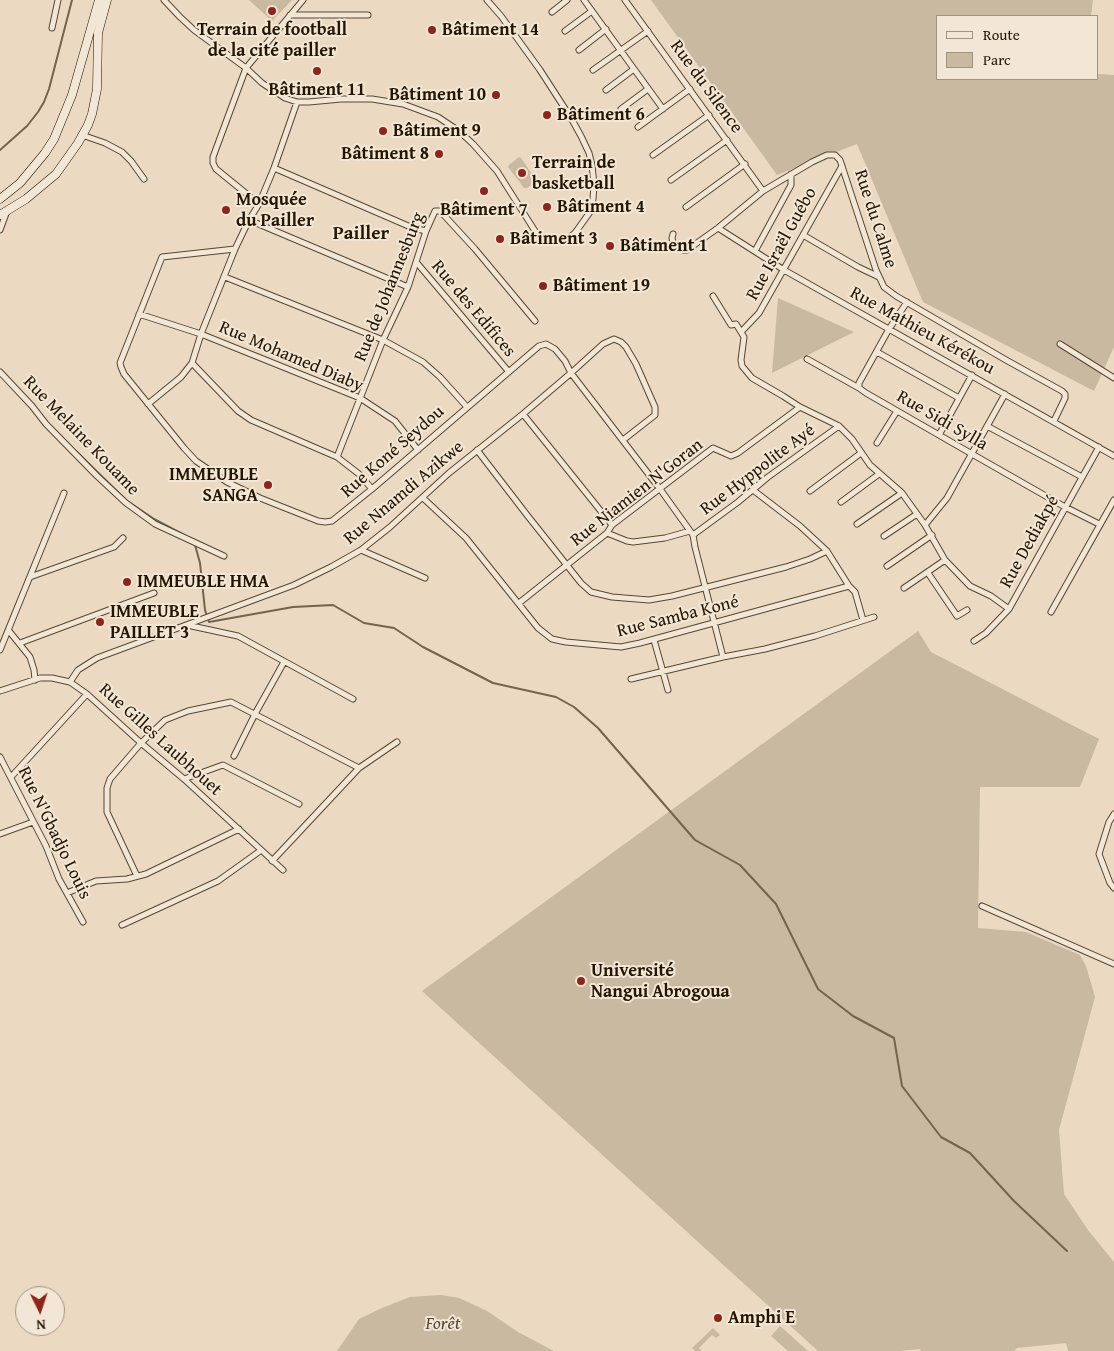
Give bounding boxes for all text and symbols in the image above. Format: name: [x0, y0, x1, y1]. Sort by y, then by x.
marker: Terrain de football de la cité pailler: [266, 5, 278, 17]
legend: [936, 15, 1099, 80]
place label: Terrain de football de la cité pailler: [197, 19, 347, 62]
place label: Bâtiment 14: [442, 19, 539, 41]
marker: Bâtiment 14: [426, 24, 438, 36]
text: Route: [983, 24, 1020, 45]
street label: Rue du Silence: [665, 36, 747, 138]
text: Parc: [983, 49, 1011, 70]
marker: Bâtiment 11: [311, 65, 323, 77]
place label: Bâtiment 11: [268, 79, 366, 101]
place label: Bâtiment 10: [389, 84, 486, 106]
marker: Bâtiment 10: [490, 89, 502, 101]
place label: Bâtiment 6: [557, 104, 645, 126]
marker: Bâtiment 6: [541, 109, 553, 121]
place label: Bâtiment 9: [393, 120, 481, 142]
marker: Bâtiment 9: [377, 125, 389, 137]
place label: Bâtiment 8: [341, 143, 429, 165]
marker: Bâtiment 8: [433, 148, 445, 160]
place label: Terrain de basketball: [532, 152, 616, 194]
marker: Terrain de basketball: [516, 167, 528, 179]
street label: Rue du Calme: [849, 167, 901, 271]
street label: Rue Israël Guébo: [742, 184, 822, 304]
marker: Bâtiment 7: [478, 185, 490, 197]
place label: Mosquée du Pailler: [236, 189, 314, 232]
place label: Bâtiment 4: [557, 196, 645, 218]
place label: Bâtiment 7: [440, 199, 528, 221]
marker: Bâtiment 4: [541, 201, 553, 213]
marker: Mosquée du Pailler: [220, 204, 232, 216]
street label: Rue de Johannesburg: [350, 209, 430, 365]
district label: Pailler: [333, 223, 389, 245]
place label: Bâtiment 3: [510, 228, 598, 250]
marker: Bâtiment 3: [494, 233, 506, 245]
place label: Bâtiment 1: [620, 235, 708, 257]
marker: Bâtiment 1: [604, 240, 616, 252]
street label: Rue des Edifices: [426, 256, 520, 362]
place label: Bâtiment 19: [553, 275, 650, 297]
marker: Bâtiment 19: [537, 280, 549, 292]
street label: Rue Mathieu Kérékou: [846, 282, 998, 380]
street label: Rue Mohamed Diaby: [216, 317, 366, 397]
street label: Rue Melaine Kouame: [18, 372, 144, 500]
street label: Rue Sidi Sylla: [893, 386, 991, 456]
street label: Rue Koné Seydou: [337, 401, 449, 503]
street label: Rue Hyppolite Ayé: [696, 420, 820, 520]
street label: Rue Niamien N'Goran: [566, 435, 708, 551]
street label: Rue Nnamdi Azikwe: [340, 436, 468, 550]
place label: IMMEUBLE SANGA: [169, 464, 258, 506]
marker: IMMEUBLE SANGA: [262, 479, 274, 491]
street label: Rue Dediakpé: [996, 492, 1064, 592]
place label: IMMEUBLE HMA: [137, 571, 269, 593]
marker: IMMEUBLE HMA: [121, 576, 133, 588]
street label: Rue Samba Koné: [615, 591, 741, 643]
place label: IMMEUBLE PAILLET 3: [110, 601, 199, 644]
marker: IMMEUBLE PAILLET 3: [94, 616, 106, 628]
street label: Rue Gilles Laubhouet: [94, 679, 226, 801]
street label: Rue N'Gbadjo Louis: [13, 763, 95, 903]
place label: Université Nangui Abrogoua: [591, 960, 730, 1002]
marker: Université Nangui Abrogoua: [575, 975, 587, 987]
north arrow: [15, 1286, 65, 1336]
place label: Amphi E: [728, 1307, 795, 1329]
marker: Amphi E: [712, 1312, 724, 1324]
park label: Forêt: [426, 1313, 460, 1335]
text: N: [36, 1315, 46, 1335]

